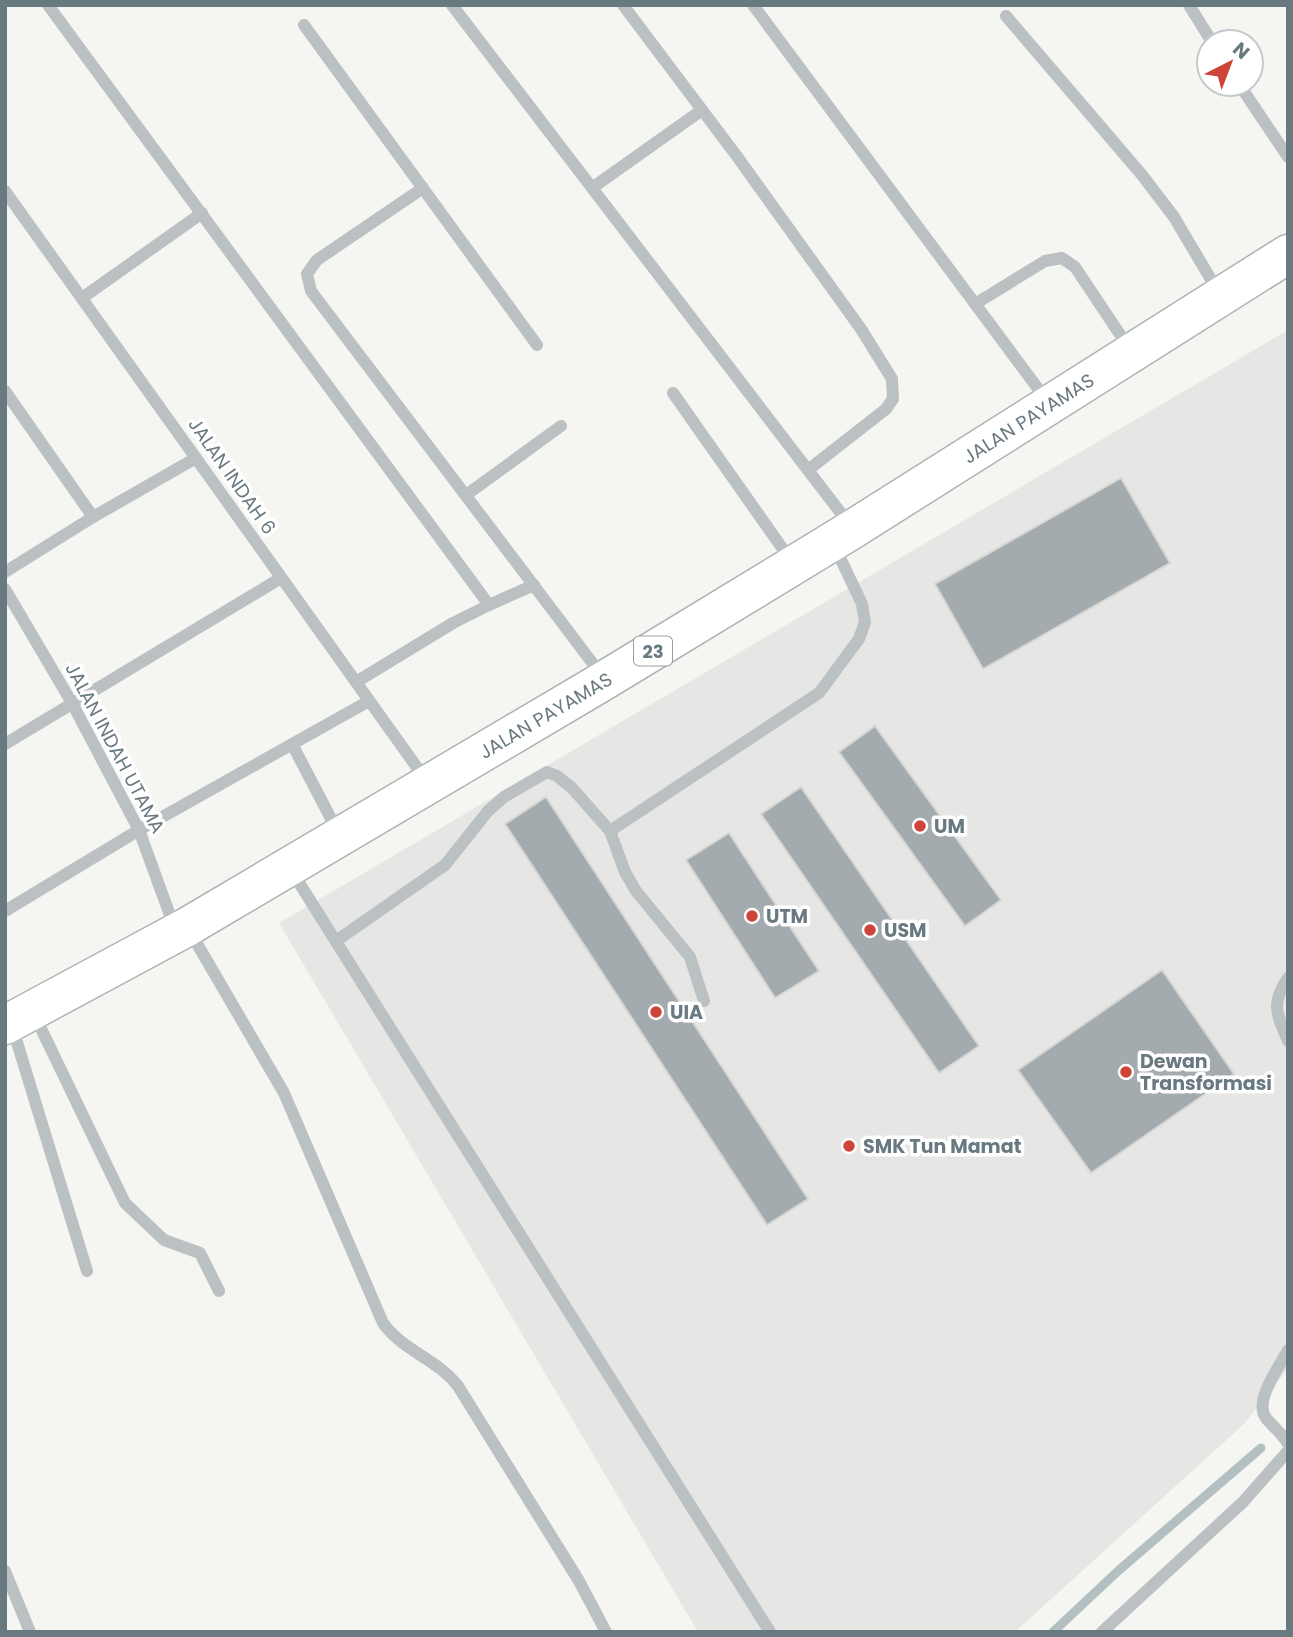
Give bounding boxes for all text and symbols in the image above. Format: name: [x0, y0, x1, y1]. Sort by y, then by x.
north arrow: [1195, 28, 1265, 98]
text: N: [1227, 36, 1255, 66]
street label: JALAN PAYAMAS: [958, 367, 1099, 470]
street label: JALAN INDAH 6: [182, 412, 282, 540]
road number: 23: [634, 636, 672, 666]
street label: JALAN INDAH UTAMA: [59, 658, 172, 838]
street label: JALAN PAYAMAS: [474, 665, 617, 765]
place label: UM: [934, 813, 965, 840]
marker: UM: [912, 818, 928, 834]
place label: UTM: [766, 903, 808, 930]
marker: UTM: [744, 908, 760, 924]
place label: USM: [884, 917, 927, 944]
marker: USM: [862, 922, 878, 938]
place label: UIA: [670, 999, 703, 1026]
marker: UIA: [648, 1004, 664, 1020]
place label: Dewan Transformasi: [1140, 1048, 1272, 1097]
marker: Dewan Transformasi: [1118, 1064, 1134, 1080]
place label: SMK Tun Mamat: [863, 1133, 1022, 1160]
marker: SMK Tun Mamat: [841, 1138, 857, 1154]

